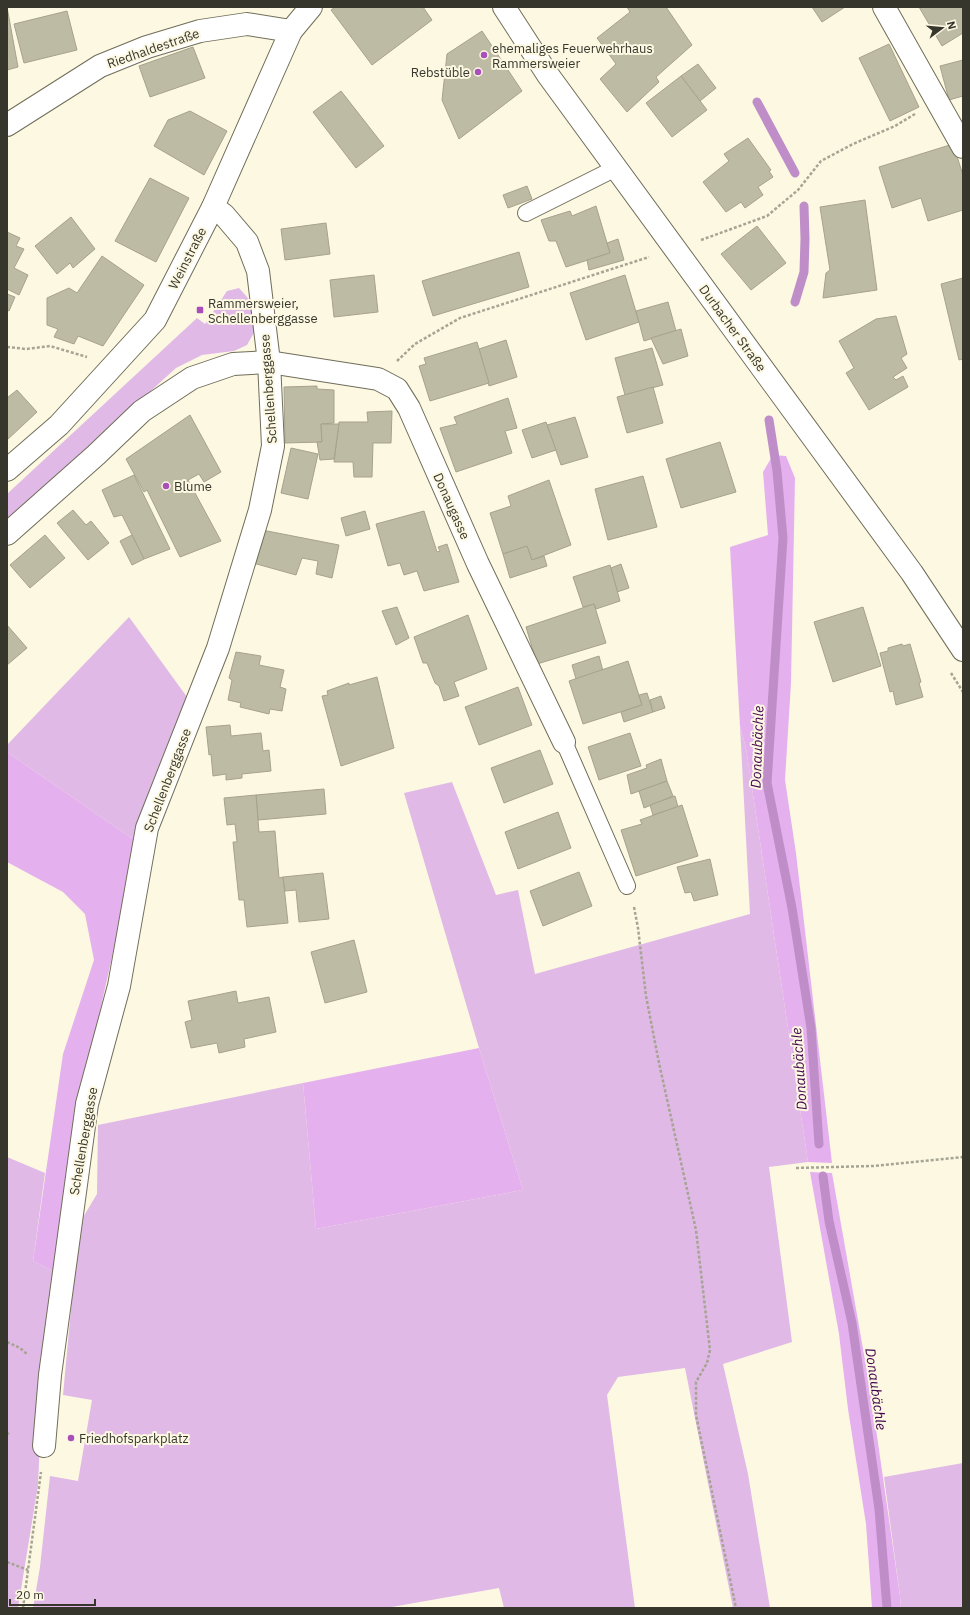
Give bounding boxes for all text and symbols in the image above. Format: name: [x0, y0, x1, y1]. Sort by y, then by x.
north arrow: [922, 8, 962, 48]
text: N: [944, 19, 959, 31]
street label: Riedhaldestraße: [105, 25, 202, 72]
place label: ehemaliges Feuerwehrhaus Rammersweier: [492, 40, 653, 72]
marker: ehemaliges Feuerwehrhaus Rammersweier: [479, 50, 489, 60]
place label: Rebstüble: [411, 64, 470, 81]
marker: Rebstüble: [473, 67, 483, 77]
street label: Weinstraße: [165, 224, 210, 292]
street label: Durbacher Straße: [695, 281, 770, 375]
place label: Rammersweier, Schellenberggasse: [208, 295, 318, 327]
marker: Rammersweier, Schellenberggasse: [195, 305, 205, 315]
street label: Schellenberggasse: [256, 334, 281, 444]
street label: Donaugasse: [429, 470, 474, 542]
place label: Blume: [174, 478, 212, 495]
marker: Blume: [161, 481, 171, 491]
water label: Donaubächle: [747, 705, 767, 789]
street label: Schellenberggasse: [140, 726, 195, 834]
water label: Donaubächle: [787, 1027, 811, 1111]
street label: Schellenberggasse: [66, 1086, 101, 1197]
water label: Donaubächle: [861, 1347, 891, 1431]
place label: Friedhofsparkplatz: [79, 1430, 189, 1447]
marker: Friedhofsparkplatz: [66, 1433, 76, 1443]
scale bar: [10, 1581, 95, 1607]
text: 20 m: [16, 1587, 44, 1602]

